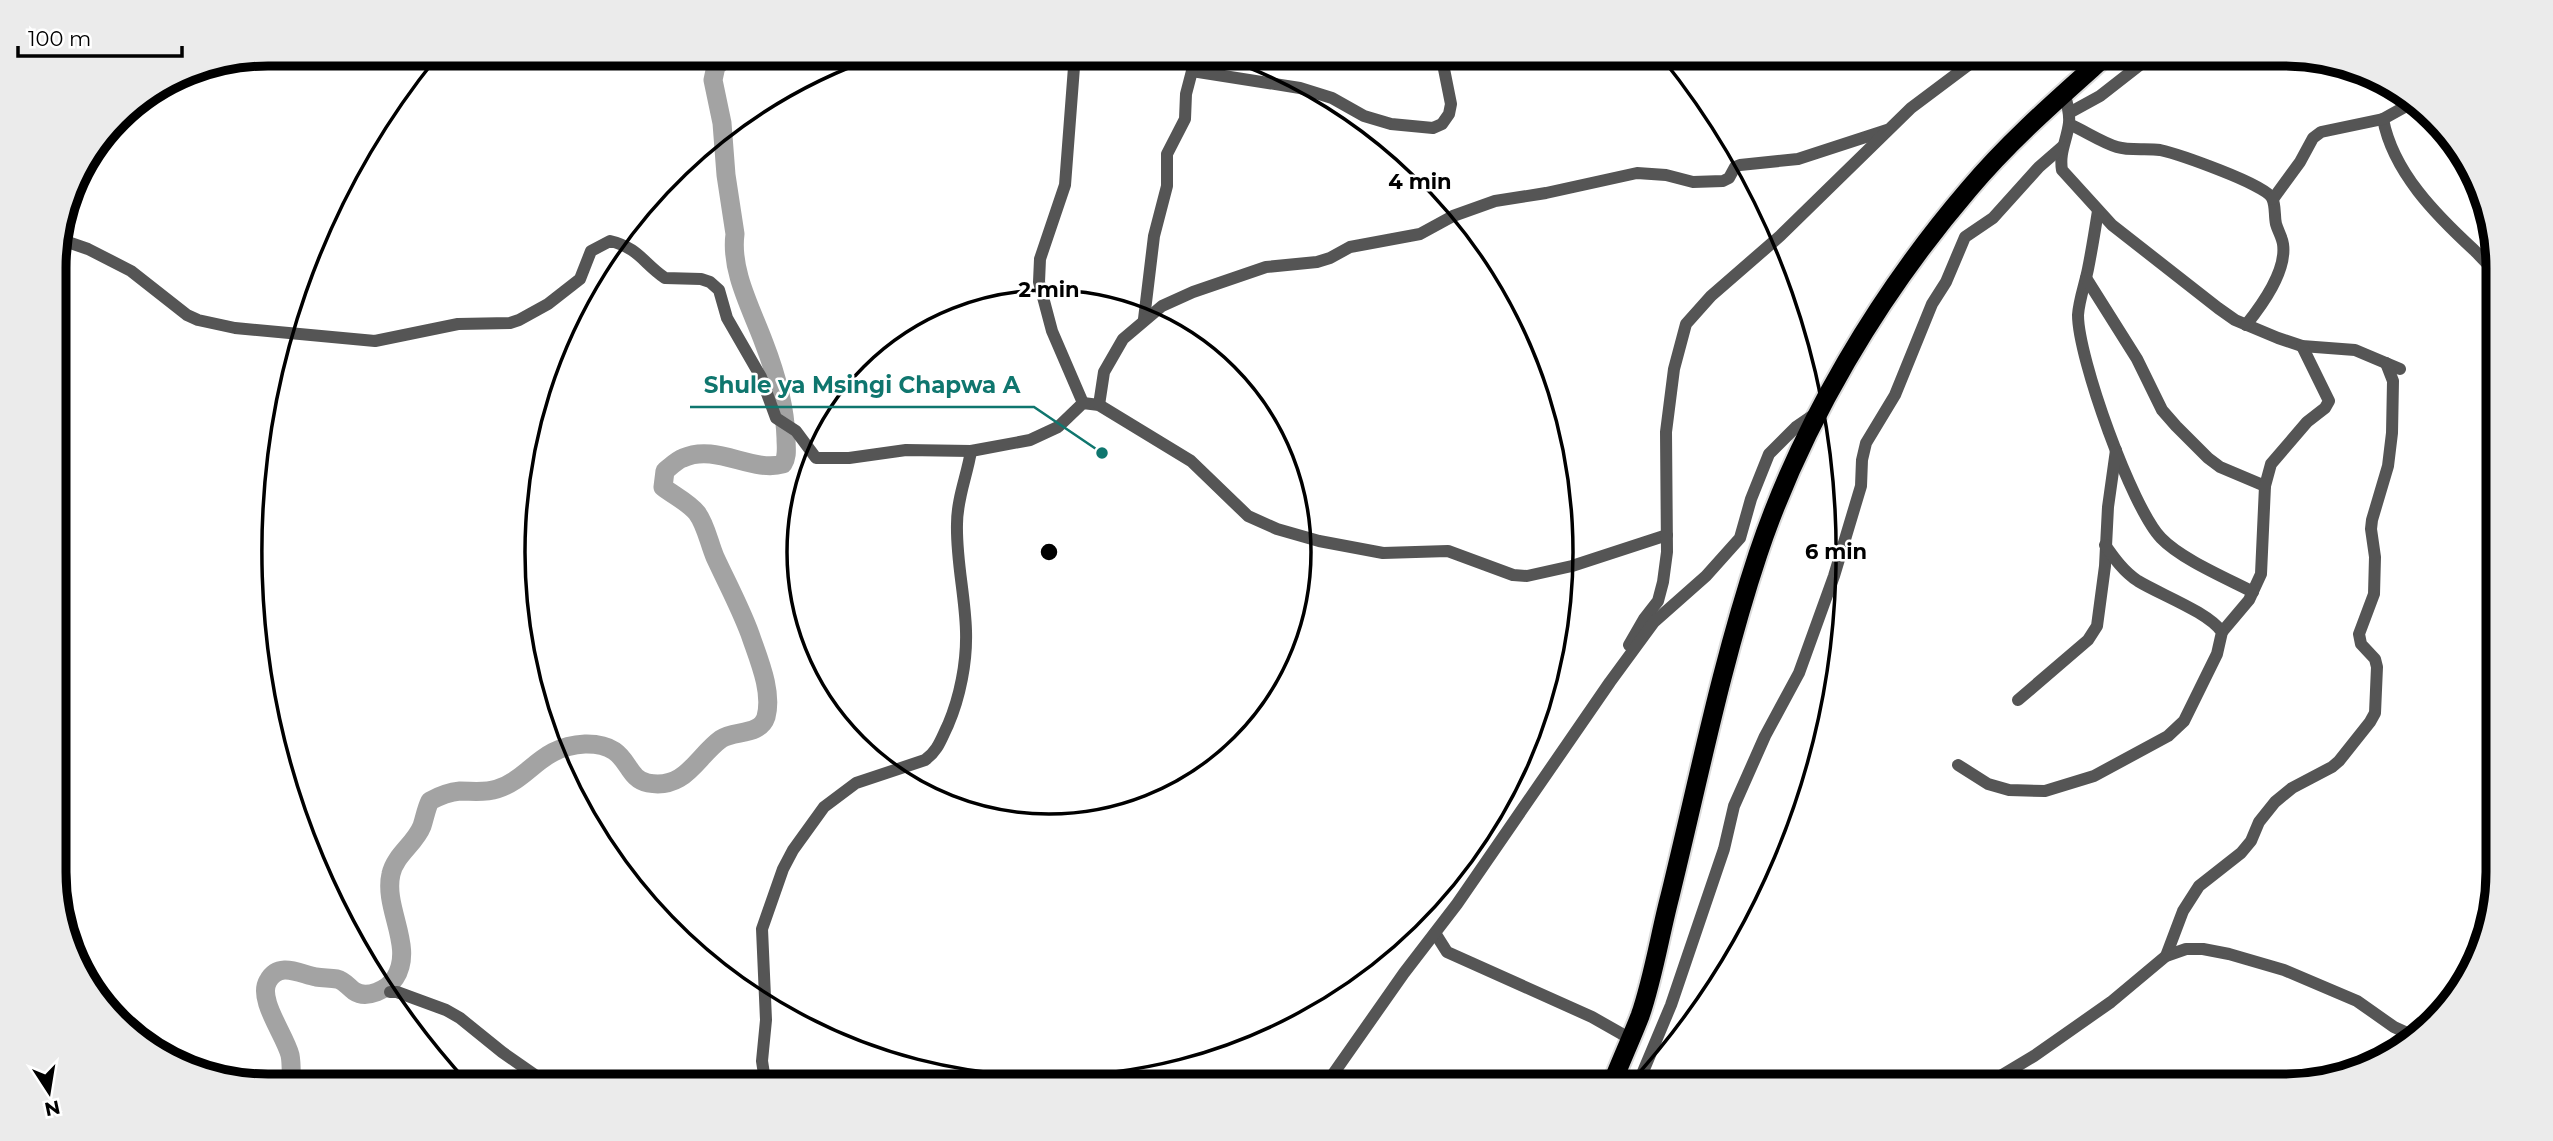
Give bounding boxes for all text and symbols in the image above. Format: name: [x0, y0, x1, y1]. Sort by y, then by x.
scale bar: [18, 14, 182, 58]
text: 100 m: [28, 26, 91, 51]
text: 4 min: [1388, 169, 1452, 194]
text: 2 min: [1018, 277, 1080, 302]
callout: Shule ya Msingi Chapwa A: [690, 363, 1034, 407]
text: Shule ya Msingi Chapwa A: [704, 371, 1021, 399]
text: 6 min: [1805, 539, 1867, 564]
centre of rings: [1037, 540, 1061, 564]
north arrow: [14, 1057, 84, 1127]
text: N: [43, 1095, 62, 1121]

